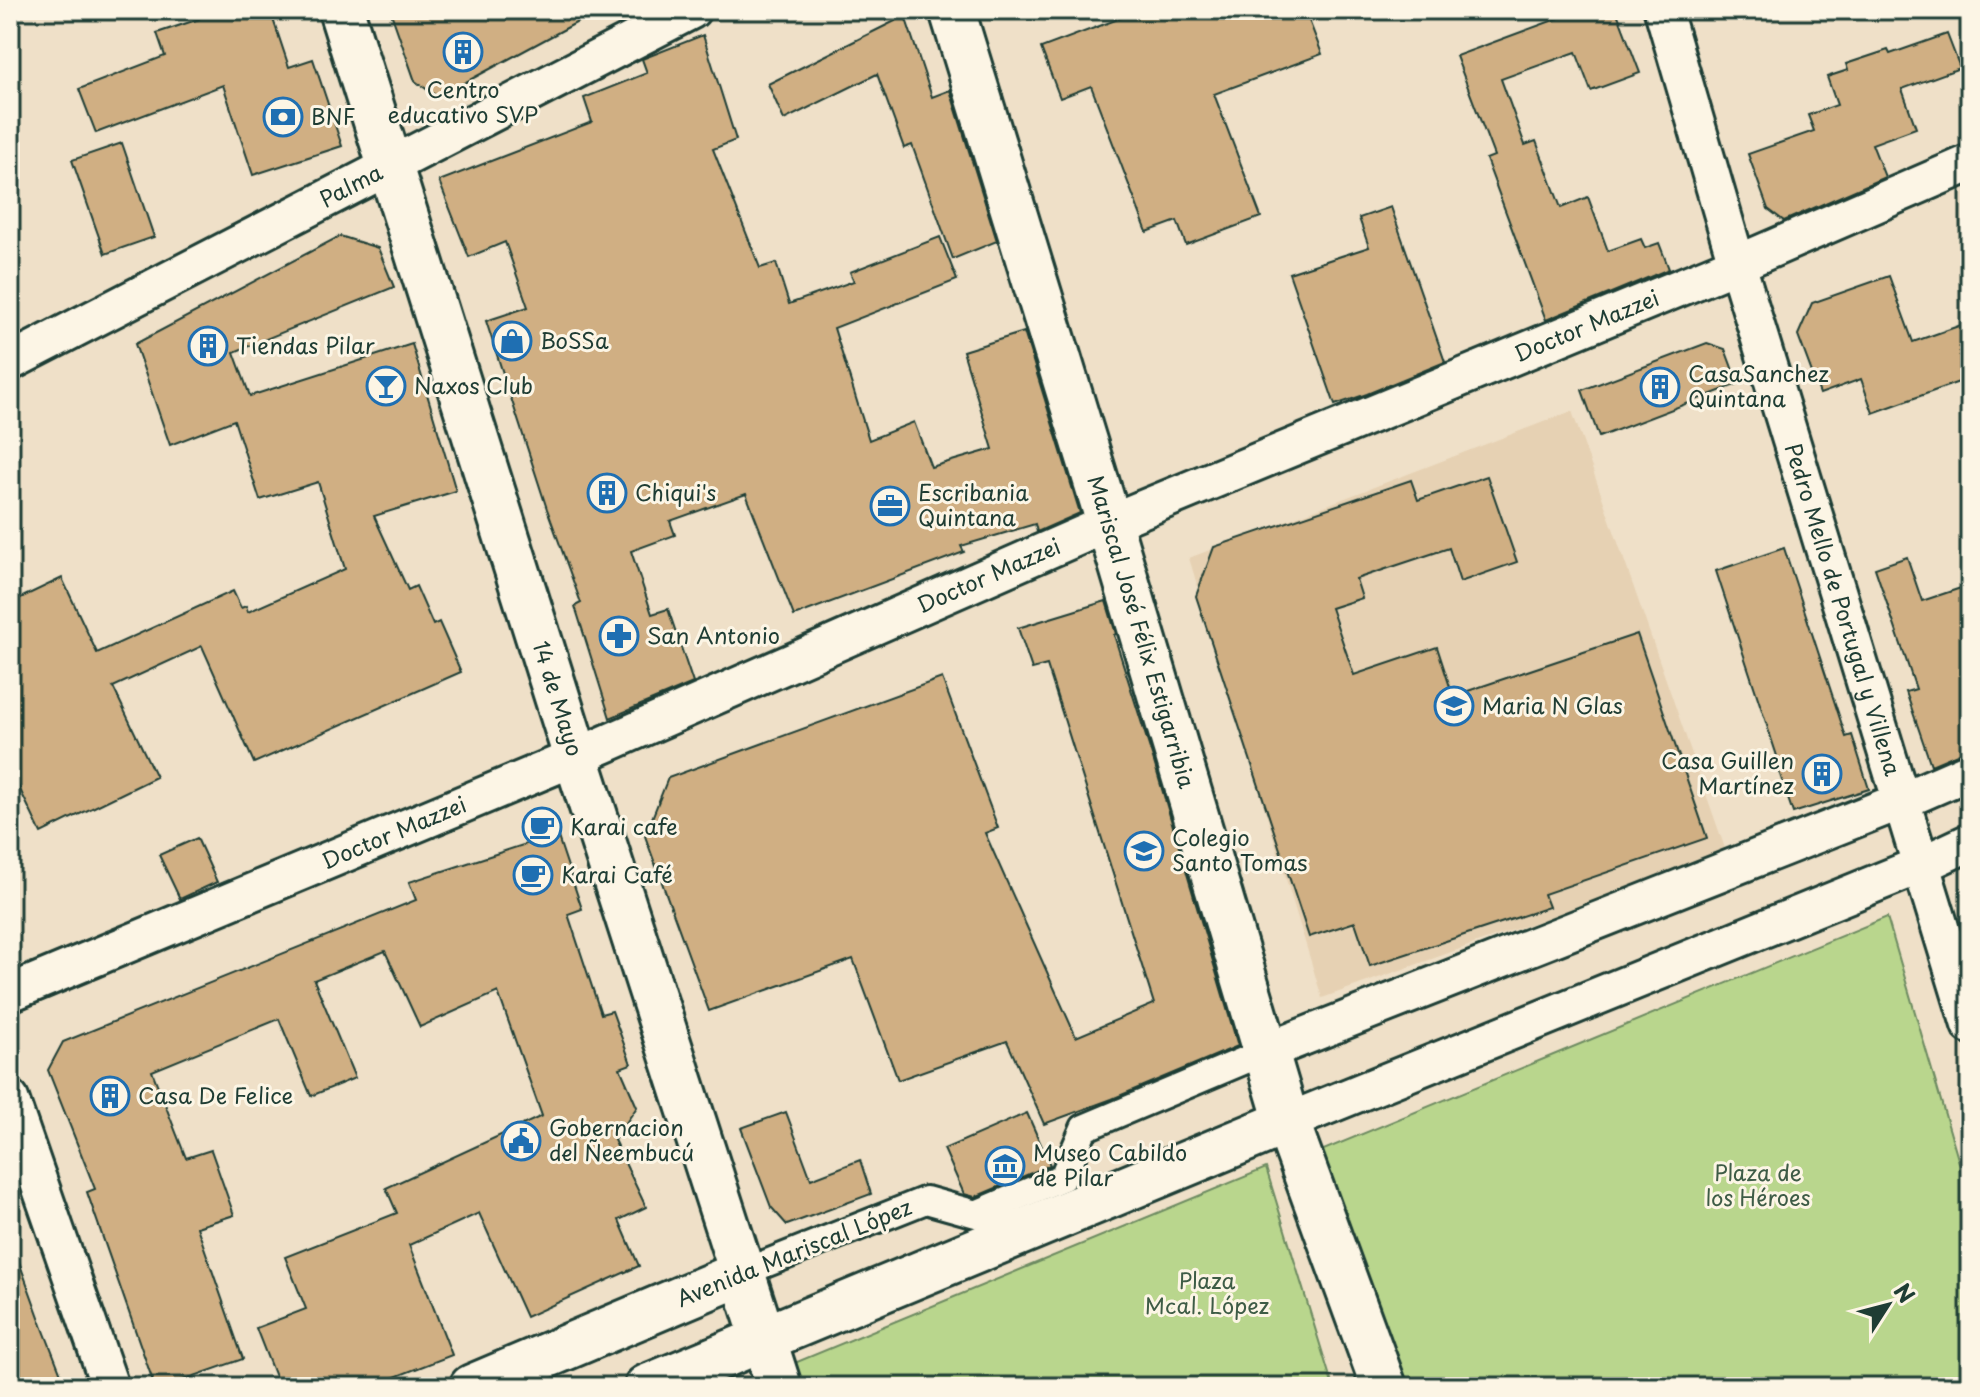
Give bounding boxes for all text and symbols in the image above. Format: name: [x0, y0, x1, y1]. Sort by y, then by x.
building icon: Centro educativo SVP: [442, 31, 484, 73]
place label: Centro educativo SVP: [388, 72, 538, 130]
bank icon: BNF: [262, 96, 304, 138]
place label: BNF: [311, 99, 355, 132]
street label: Palma: [313, 154, 388, 214]
street label: Doctor Mazzei: [1509, 280, 1664, 369]
shop icon: BoSSa: [491, 320, 533, 362]
place label: BoSSa: [540, 323, 609, 356]
building icon: Tiendas Pilar: [187, 325, 229, 367]
place label: Tiendas Pilar: [236, 328, 375, 361]
place label: CasaSanchez Quintana: [1688, 356, 1829, 414]
bar icon: Naxos Club: [365, 365, 407, 407]
building icon: CasaSanchez Quintana: [1639, 366, 1681, 408]
place label: Naxos Club: [414, 368, 533, 401]
street label: Pedro Mello de Portugal y Villena: [1778, 439, 1911, 780]
street label: Mariscal José Félix Estigarribia: [1080, 471, 1205, 792]
building icon: Chiqui's: [586, 472, 628, 514]
place label: Chiqui's: [635, 475, 716, 508]
place label: Escribania Quintana: [918, 475, 1029, 533]
office icon: Escribania Quintana: [869, 485, 911, 527]
street label: Doctor Mazzei: [911, 528, 1065, 620]
pharmacy icon: San Antonio: [598, 615, 640, 657]
place label: San Antonio: [647, 618, 780, 651]
street label: 14 de Mayo: [526, 637, 593, 760]
school or university icon: Maria N Glas: [1433, 685, 1475, 727]
place label: Maria N Glas: [1482, 688, 1623, 721]
place label: Casa Guillen Martínez: [1661, 743, 1794, 801]
building icon: Casa Guillen Martínez: [1801, 753, 1843, 795]
street label: Doctor Mazzei: [316, 787, 471, 876]
cafe icon: Karai cafe: [521, 806, 563, 848]
place label: Karai cafe: [570, 809, 678, 842]
place label: Colegio Santo Tomas: [1172, 820, 1307, 878]
school or university icon: Colegio Santo Tomas: [1123, 830, 1165, 872]
cafe icon: Karai Café: [512, 854, 554, 896]
place label: Karai Café: [561, 857, 673, 890]
building icon: Casa De Felice: [89, 1075, 131, 1117]
place label: Casa De Felice: [138, 1078, 293, 1111]
place label: Gobernacion del Ñeembucú: [549, 1110, 694, 1168]
public building icon: Gobernacion del Ñeembucú: [500, 1120, 542, 1162]
place label: Museo Cabildo de Pilar: [1033, 1135, 1187, 1193]
museum icon: Museo Cabildo de Pilar: [984, 1145, 1026, 1187]
park label: Plaza de los Héroes: [1705, 1155, 1811, 1213]
street label: Avenida Mariscal López: [671, 1189, 916, 1314]
park label: Plaza Mcal. López: [1145, 1263, 1269, 1321]
north arrow: [1848, 1265, 1928, 1345]
text: N: [1887, 1276, 1924, 1309]

